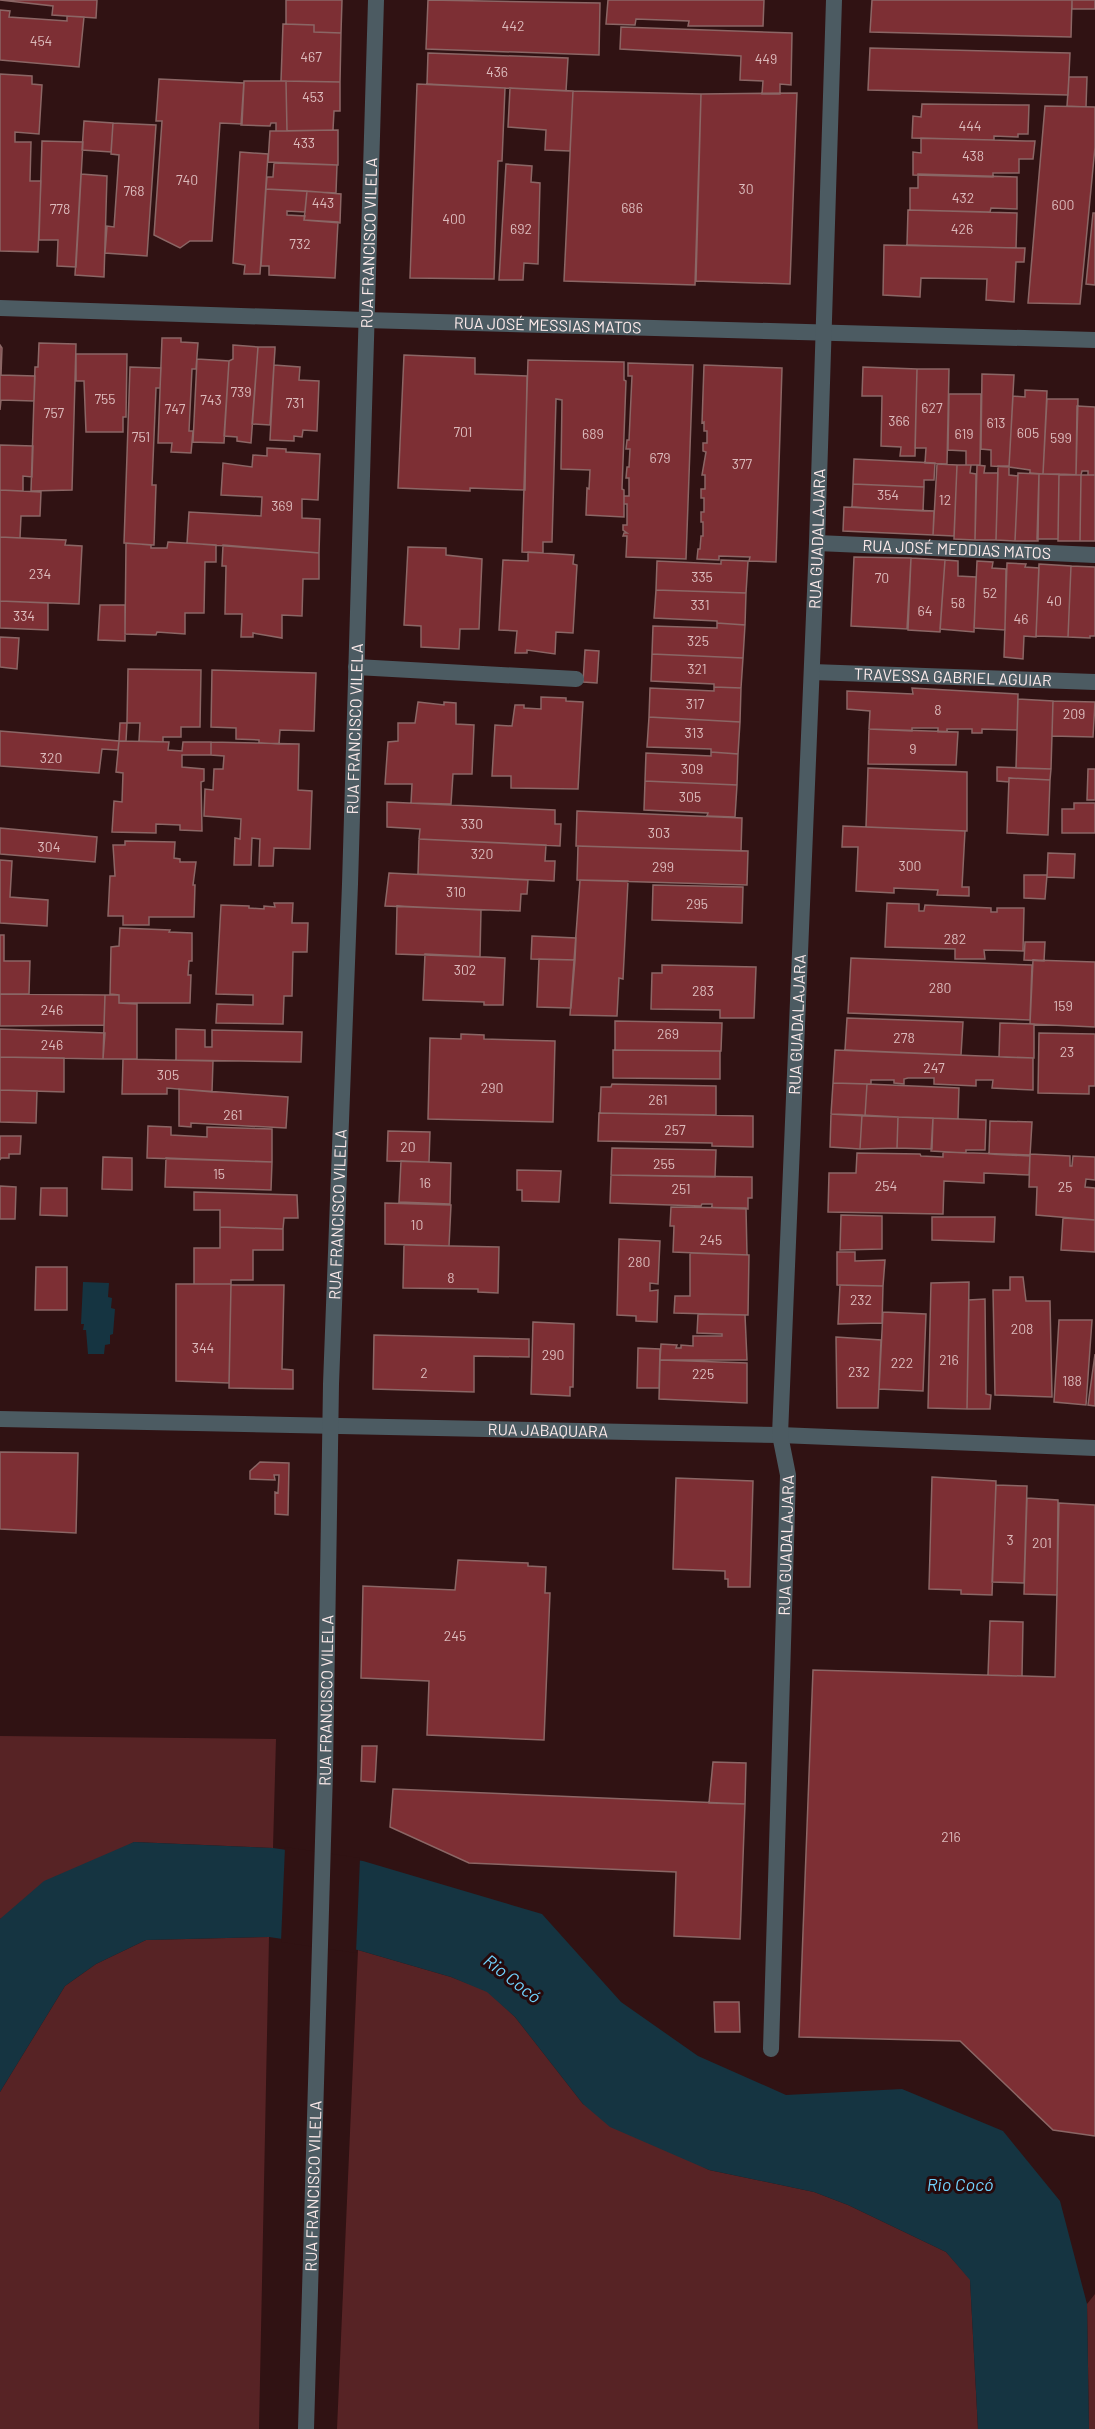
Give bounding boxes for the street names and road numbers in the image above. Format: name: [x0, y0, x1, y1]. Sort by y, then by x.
street label: RUA FRANCISCO VILELA: [356, 157, 380, 329]
street label: RUA JOSÉ MESSIAS MATOS: [454, 312, 642, 337]
street label: RUA GUADALAJARA: [804, 468, 828, 609]
street label: RUA JOSÉ MEDDIAS MATOS: [862, 535, 1052, 562]
street label: RUA FRANCISCO VILELA: [342, 643, 366, 814]
street label: TRAVESSA GABRIEL AGUIAR: [854, 663, 1052, 689]
street label: RUA GUADALAJARA: [784, 953, 809, 1095]
street label: RUA FRANCISCO VILELA: [324, 1128, 350, 1300]
street label: RUA JABAQUARA: [488, 1419, 609, 1440]
street label: RUA GUADALAJARA: [774, 1474, 797, 1616]
street label: RUA FRANCISCO VILELA: [315, 1614, 336, 1786]
street label: RUA FRANCISCO VILELA: [301, 2100, 324, 2272]

